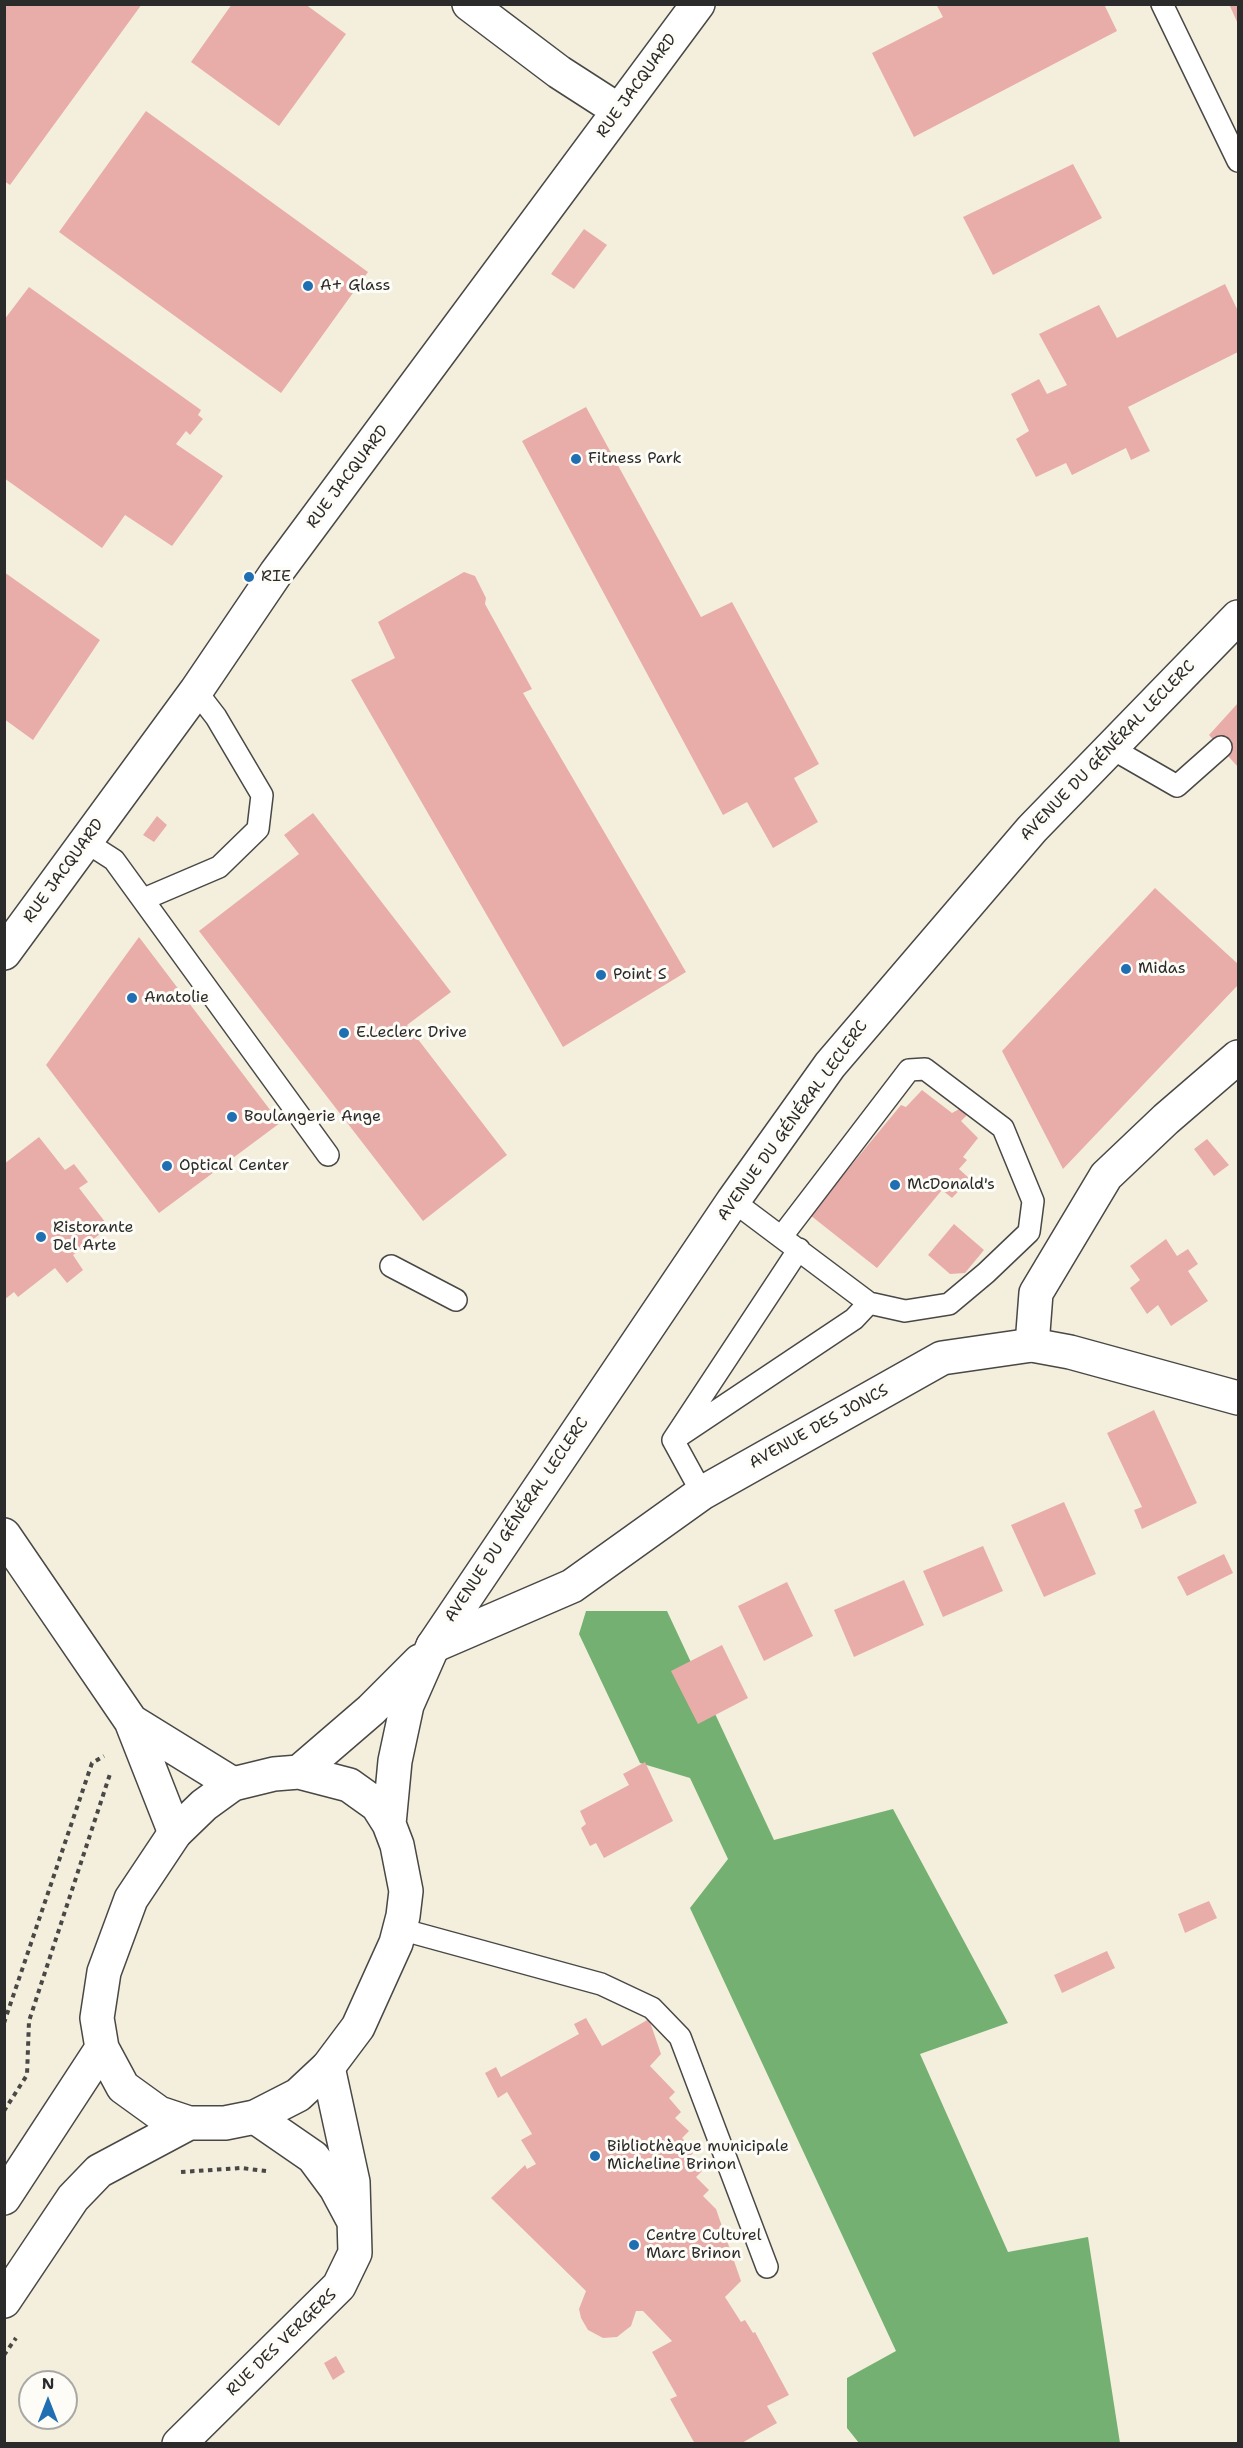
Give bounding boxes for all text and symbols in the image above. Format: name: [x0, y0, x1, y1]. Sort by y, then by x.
street label: RUE JACQUARD: [593, 30, 681, 142]
place label: A+ Glass: [320, 276, 391, 296]
marker: A+ Glass: [301, 279, 315, 293]
street label: RUE JACQUARD: [303, 422, 393, 532]
place label: Fitness Park: [588, 449, 682, 469]
marker: Fitness Park: [569, 452, 583, 466]
place label: RIE: [261, 567, 291, 587]
marker: RIE: [242, 570, 256, 584]
street label: AVENUE DU GÉNÉRAL LECLERC: [1017, 657, 1199, 845]
street label: RUE JACQUARD: [20, 815, 108, 927]
place label: Midas: [1138, 959, 1186, 979]
marker: Midas: [1119, 962, 1133, 976]
place label: Point S: [613, 965, 667, 985]
marker: Point S: [594, 968, 608, 982]
place label: Anatolie: [144, 988, 209, 1008]
marker: Anatolie: [125, 991, 139, 1005]
street label: AVENUE DU GÉNÉRAL LECLERC: [714, 1017, 872, 1225]
place label: E.Leclerc Drive: [356, 1023, 467, 1043]
marker: E.Leclerc Drive: [337, 1026, 351, 1040]
place label: Boulangerie Ange: [244, 1107, 381, 1127]
marker: Boulangerie Ange: [225, 1110, 239, 1124]
place label: Optical Center: [179, 1156, 289, 1176]
marker: Optical Center: [160, 1159, 174, 1173]
place label: McDonald's: [907, 1175, 995, 1195]
marker: McDonald's: [888, 1178, 902, 1192]
place label: Ristorante Del Arte: [53, 1218, 133, 1256]
marker: Ristorante Del Arte: [34, 1230, 48, 1244]
street label: AVENUE DES JONCS: [746, 1381, 892, 1473]
street label: AVENUE DU GÉNÉRAL LECLERC: [441, 1414, 593, 1626]
place label: Bibliothèque municipale Micheline Brinon: [607, 2137, 789, 2175]
marker: Bibliothèque municipale Micheline Brinon: [588, 2149, 602, 2163]
place label: Centre Culturel Marc Brinon: [646, 2226, 762, 2264]
marker: Centre Culturel Marc Brinon: [627, 2238, 641, 2252]
street label: RUE DES VERGERS: [223, 2286, 341, 2400]
north arrow: [18, 2370, 78, 2430]
text: N: [42, 2373, 54, 2394]

